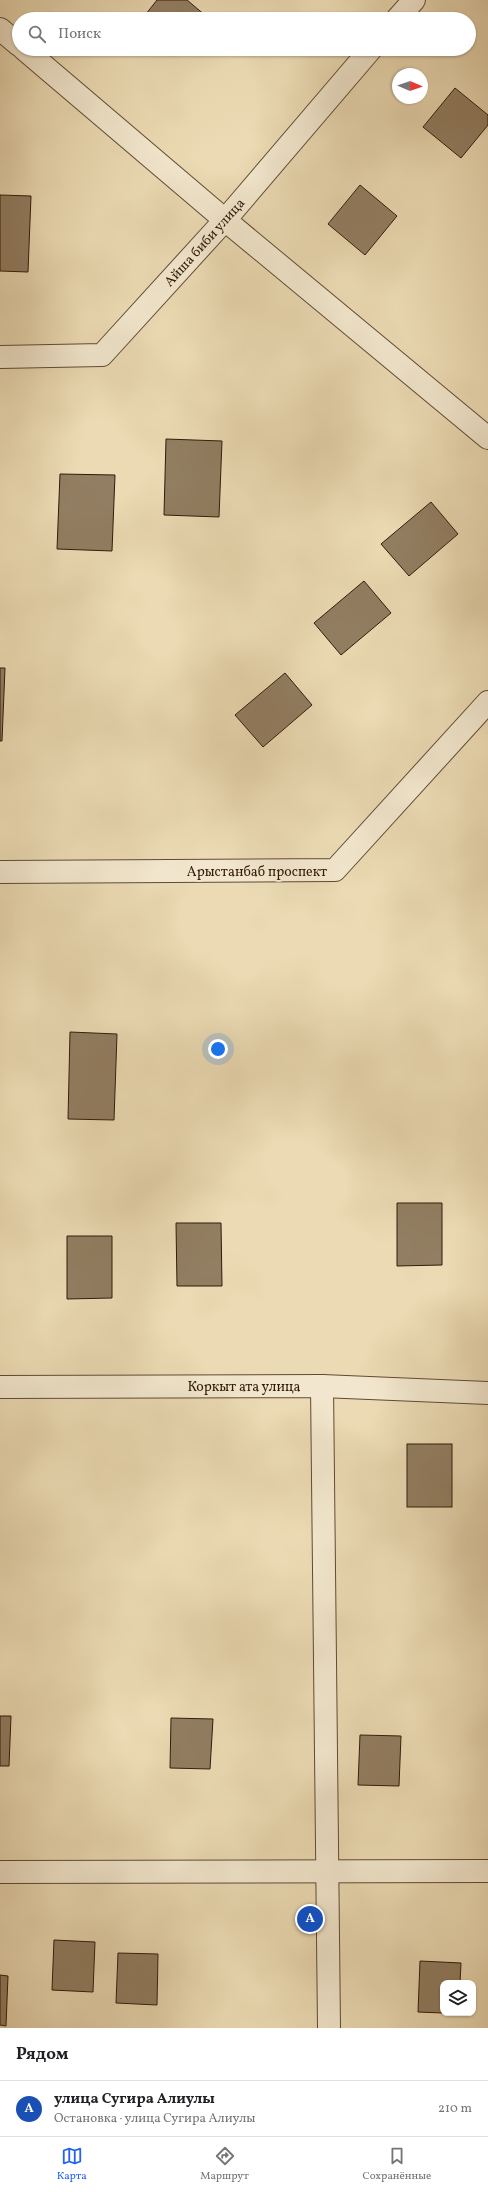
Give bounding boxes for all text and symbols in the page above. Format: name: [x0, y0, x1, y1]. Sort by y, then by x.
search box: [12, 12, 476, 56]
icon: search: [26, 23, 48, 45]
text: Поиск: [58, 24, 101, 45]
north arrow: [392, 68, 428, 104]
street label: Айша биби улица: [160, 195, 250, 291]
street label: Арыстанбаб проспект: [187, 863, 327, 882]
your location: [208, 1039, 228, 1059]
street label: Коркыт ата улица: [187, 1378, 301, 1397]
pin: A: [297, 1904, 323, 1934]
map controls: [440, 1980, 476, 2016]
button: layers: [440, 1980, 476, 2016]
text: Рядом: [16, 2043, 69, 2066]
text: улица Сугира Алиулы: [54, 2089, 215, 2110]
text: A: [24, 2100, 34, 2118]
text: 210 m: [438, 2100, 472, 2118]
text: Остановка · улица Сугира Алиулы: [54, 2110, 255, 2128]
tab: Карта: [57, 2145, 87, 2184]
tab: Маршрут: [200, 2145, 249, 2184]
tab: Сохранённые: [363, 2145, 431, 2184]

